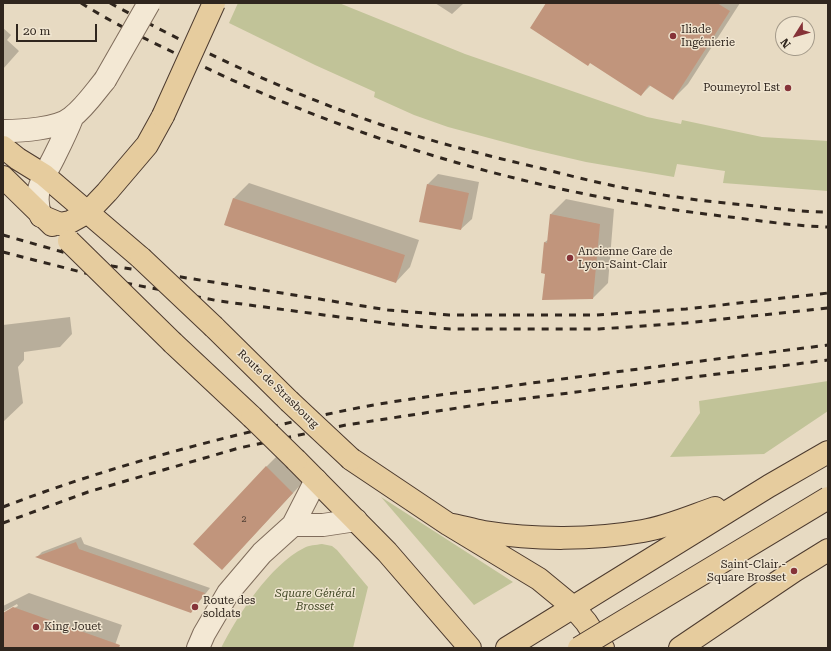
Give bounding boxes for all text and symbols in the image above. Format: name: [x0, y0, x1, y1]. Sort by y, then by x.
scale bar: [18, 16, 99, 42]
north arrow: [775, 16, 815, 56]
place label: Iliade Ingénierie: [681, 23, 735, 49]
text: 20 m: [23, 24, 50, 38]
marker: Iliade Ingénierie: [668, 31, 678, 41]
text: N: [778, 36, 794, 50]
place label: Poumeyrol Est: [703, 81, 780, 95]
marker: Poumeyrol Est: [783, 83, 793, 93]
place label: Ancienne Gare de Lyon-Saint-Clair: [578, 245, 673, 271]
marker: Ancienne Gare de Lyon-Saint-Clair: [565, 253, 575, 263]
street label: Route de Strasbourg: [235, 347, 321, 431]
house number: 2: [241, 514, 247, 524]
place label: Saint-Clair - Square Brosset: [707, 558, 786, 584]
marker: Saint-Clair - Square Brosset: [789, 566, 799, 576]
park label: Square Général Brosset: [275, 587, 355, 613]
place label: Route des soldats: [203, 594, 255, 620]
marker: Route des soldats: [190, 602, 200, 612]
place label: King Jouet: [44, 620, 101, 634]
marker: King Jouet: [31, 622, 41, 632]

